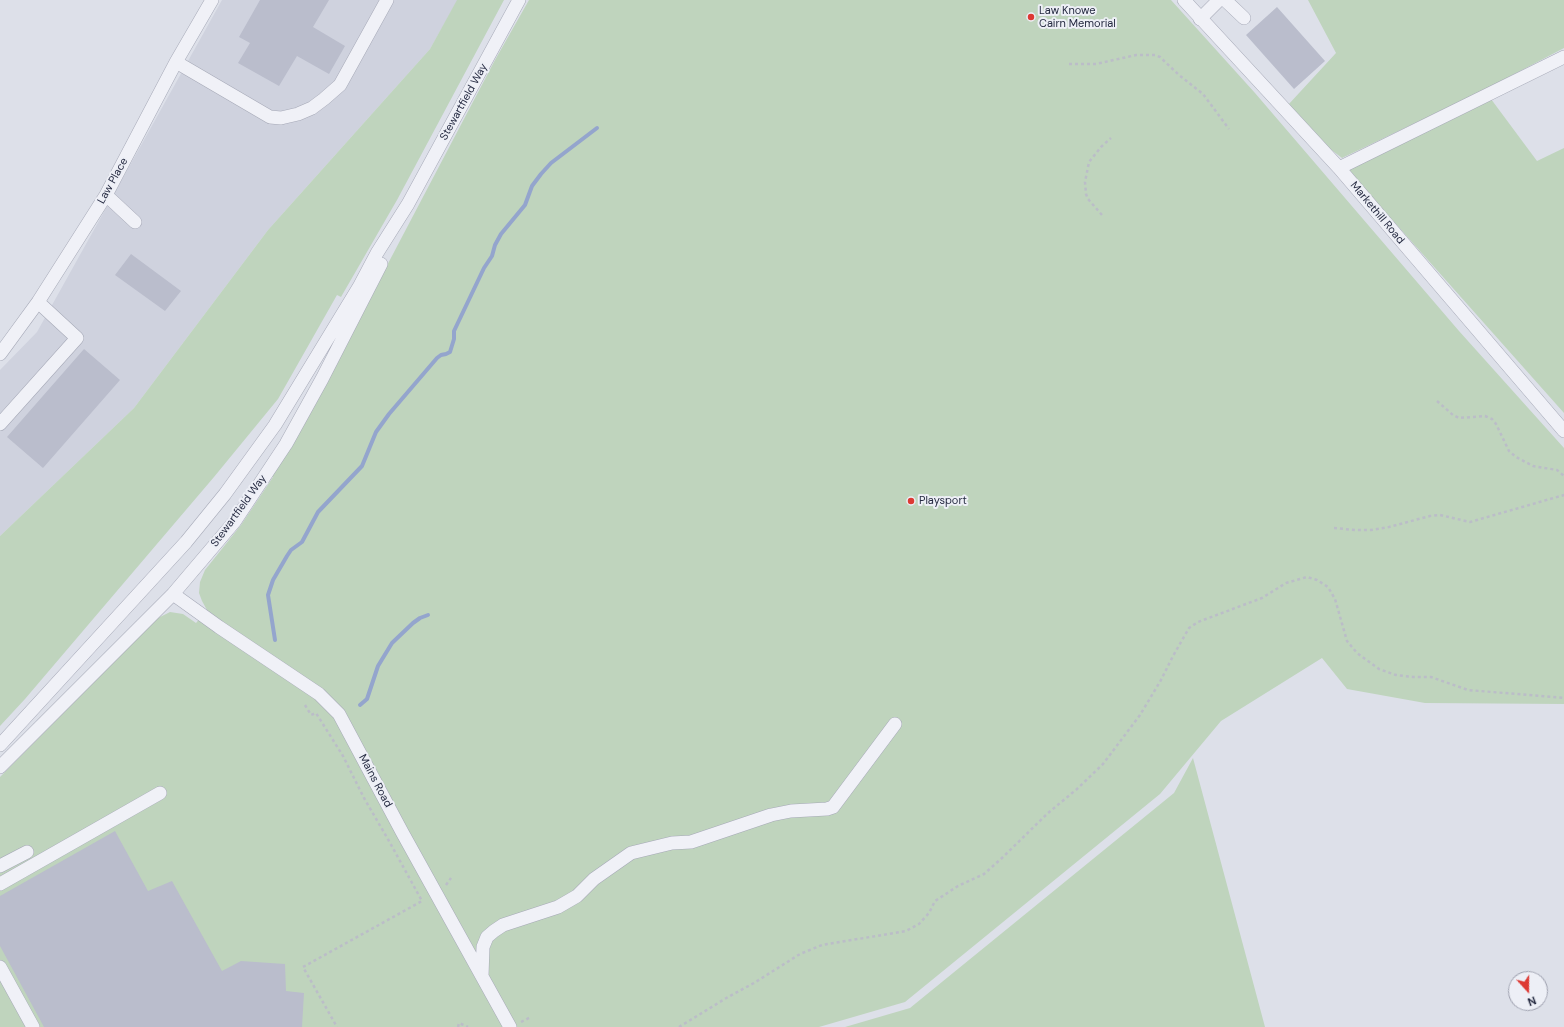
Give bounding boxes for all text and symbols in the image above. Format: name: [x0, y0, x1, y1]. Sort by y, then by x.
place label: Law Knowe Cairn Memorial: [1039, 4, 1116, 30]
marker: Law Knowe Cairn Memorial: [1026, 12, 1036, 22]
street label: Stewartfield Way: [437, 61, 491, 143]
street label: Law Place: [95, 156, 131, 206]
street label: Markethill Road: [1347, 179, 1407, 247]
street label: Stewartfield Way: [208, 472, 270, 550]
place label: Playsport: [919, 494, 967, 508]
marker: Playsport: [906, 496, 916, 506]
street label: Mains Road: [356, 752, 394, 810]
north arrow: [1508, 971, 1548, 1011]
text: N: [1526, 993, 1538, 1009]

